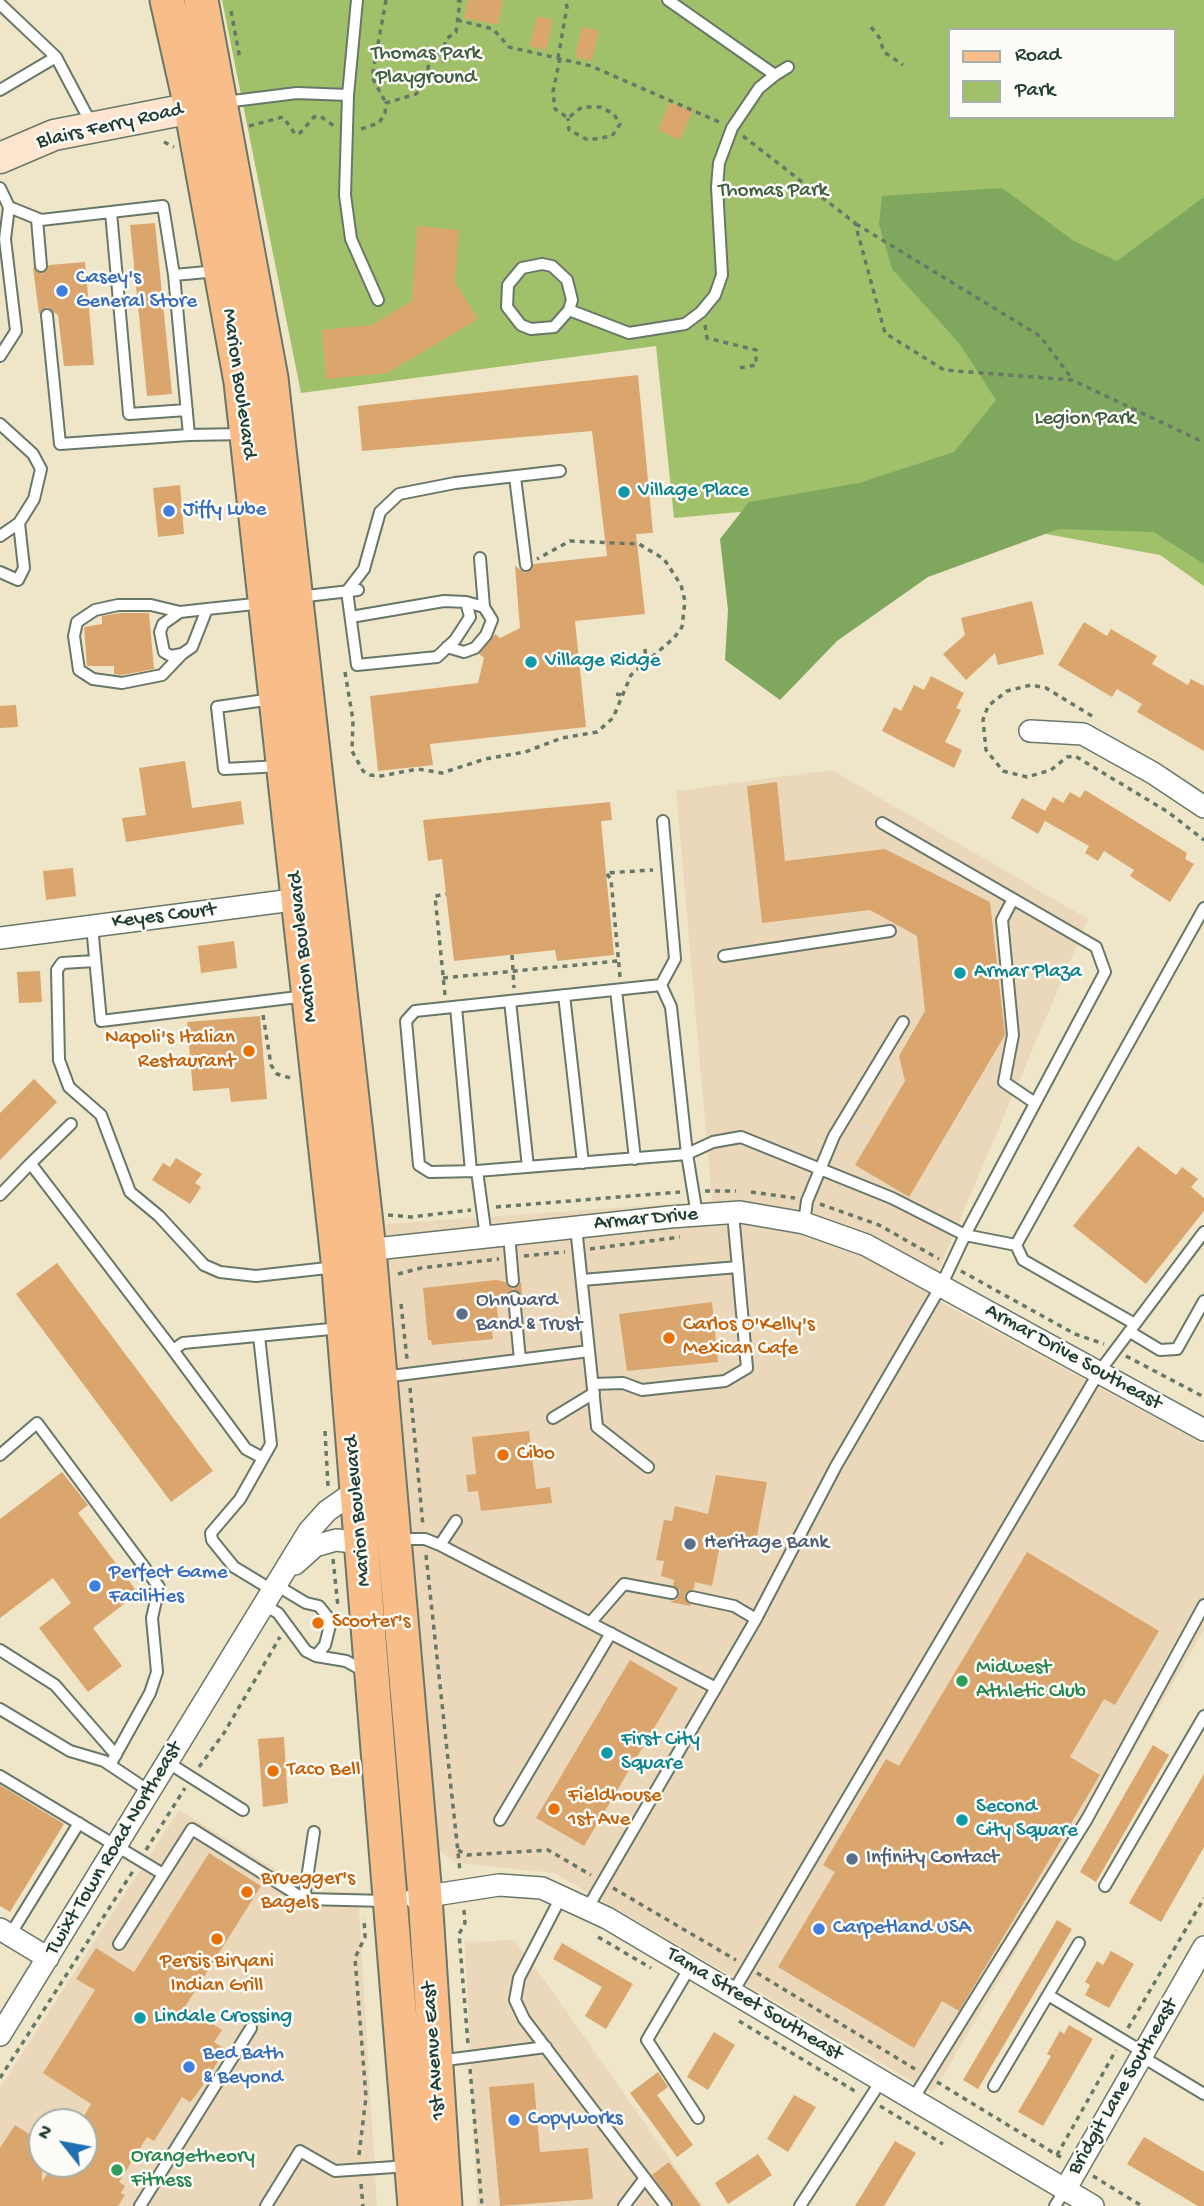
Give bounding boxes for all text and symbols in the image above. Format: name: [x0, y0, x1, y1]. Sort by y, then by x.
legend: [948, 28, 1176, 119]
park label: Thomas Park Playground: [371, 42, 481, 92]
text: Road: [1015, 44, 1061, 69]
text: Park: [1015, 79, 1055, 104]
street label: Blairs Ferry Road: [34, 98, 186, 156]
park label: Thomas Park: [718, 179, 828, 205]
place label: Casey's General Store: [76, 266, 197, 316]
marker: Casey's General Store: [54, 283, 70, 299]
street label: Marion Boulevard: [215, 307, 261, 461]
park label: Legion Park: [1035, 407, 1135, 433]
place label: Village Place: [638, 479, 749, 505]
marker: Village Place: [616, 484, 632, 500]
place label: Jiffy Lube: [183, 498, 266, 524]
marker: Jiffy Lube: [161, 503, 177, 519]
place label: Village Ridge: [545, 649, 661, 675]
marker: Village Ridge: [523, 654, 539, 670]
street label: Marion Boulevard: [284, 870, 324, 1024]
street label: Keyes Court: [111, 898, 217, 936]
place label: Armar Plaza: [974, 960, 1082, 986]
marker: Armar Plaza: [952, 965, 968, 981]
place label: Napoli's Italian Restaurant: [105, 1026, 235, 1076]
marker: Napoli's Italian Restaurant: [241, 1043, 257, 1059]
street label: Armar Drive: [593, 1203, 699, 1237]
place label: Ohnward Band & Trust: [476, 1289, 582, 1339]
street label: Armar Drive Southeast: [980, 1299, 1166, 1417]
marker: Ohnward Band & Trust: [454, 1306, 470, 1322]
place label: Carlos O'Kelly's Mexican Cafe: [683, 1313, 815, 1363]
marker: Carlos O'Kelly's Mexican Cafe: [661, 1330, 677, 1346]
street label: Marion Boulevard: [340, 1434, 378, 1588]
place label: Cibo: [517, 1442, 555, 1468]
marker: Cibo: [495, 1447, 511, 1463]
place label: Heritage Bank: [704, 1531, 829, 1557]
marker: Heritage Bank: [682, 1536, 698, 1552]
place label: Perfect Game Facilities: [109, 1561, 227, 1611]
marker: Perfect Game Facilities: [87, 1578, 103, 1594]
place label: Scooter's: [332, 1610, 411, 1636]
marker: Scooter's: [310, 1615, 326, 1631]
place label: Midwest Athletic Club: [976, 1656, 1086, 1706]
marker: Midwest Athletic Club: [954, 1673, 970, 1689]
place label: First City Square: [621, 1728, 700, 1778]
street label: Twixt Town Road Northeast: [41, 1737, 189, 1961]
marker: First City Square: [599, 1745, 615, 1761]
place label: Taco Bell: [287, 1758, 361, 1784]
marker: Taco Bell: [265, 1763, 281, 1779]
place label: Fieldhouse 1st Ave: [568, 1784, 662, 1834]
place label: Second City Square: [976, 1795, 1078, 1845]
marker: Fieldhouse 1st Ave: [546, 1801, 562, 1817]
marker: Second City Square: [954, 1812, 970, 1828]
place label: Infinity Contact: [866, 1846, 999, 1872]
marker: Infinity Contact: [844, 1851, 860, 1867]
place label: Bruegger's Bagels: [261, 1867, 355, 1917]
marker: Bruegger's Bagels: [239, 1884, 255, 1900]
place label: Carpetland USA: [833, 1916, 971, 1942]
marker: Carpetland USA: [811, 1921, 827, 1937]
marker: Persis Biryani Indian Grill: [209, 1931, 225, 1947]
street label: Tama Street Southeast: [661, 1942, 847, 2068]
place label: Persis Biryani Indian Grill: [160, 1950, 274, 2000]
street label: 1st Avenue East: [418, 1981, 452, 2121]
street label: Bridgit Lane Southeast: [1063, 1994, 1185, 2180]
place label: Lindale Crossing: [154, 2005, 292, 2031]
marker: Lindale Crossing: [132, 2010, 148, 2026]
place label: Bed Bath & Beyond: [203, 2042, 284, 2092]
marker: Bed Bath & Beyond: [181, 2059, 197, 2075]
place label: Copyworks: [528, 2107, 623, 2133]
north arrow: [28, 2108, 98, 2178]
marker: Copyworks: [506, 2112, 522, 2128]
text: N: [33, 2122, 59, 2144]
place label: Orangetheory Fitness: [131, 2145, 255, 2195]
marker: Orangetheory Fitness: [109, 2162, 125, 2178]

